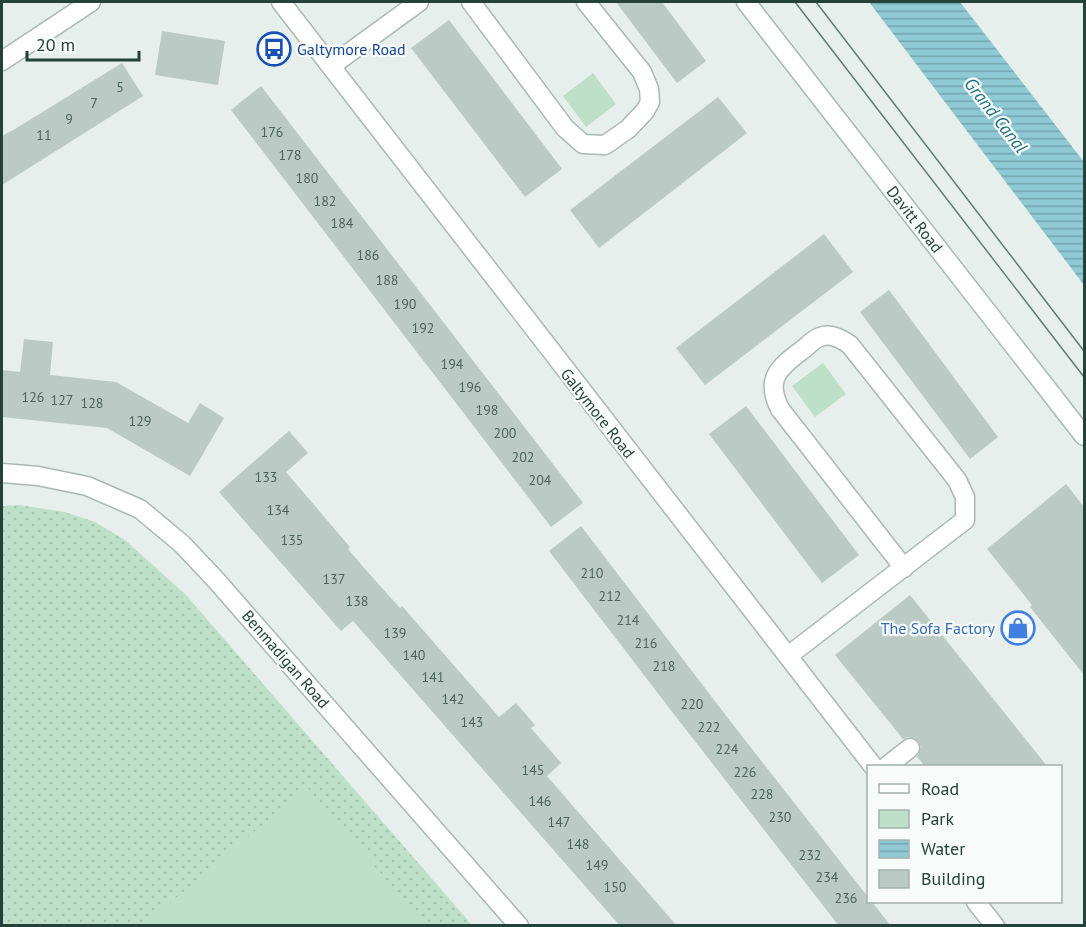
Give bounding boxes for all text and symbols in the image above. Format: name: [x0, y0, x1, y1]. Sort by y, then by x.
scale bar: [27, 24, 140, 62]
bus stop icon: Galtymore Road: [256, 31, 292, 67]
text: 20 m: [36, 33, 75, 56]
place label: Galtymore Road: [297, 39, 406, 59]
water label: Grand Canal: [959, 73, 1033, 157]
house number: 5: [116, 78, 124, 96]
house number: 7: [90, 94, 98, 112]
house number: 9: [65, 110, 73, 128]
house number: 176: [261, 123, 283, 141]
house number: 11: [36, 126, 52, 144]
house number: 178: [279, 146, 301, 164]
house number: 180: [296, 169, 319, 187]
street label: Davitt Road: [883, 182, 947, 256]
house number: 182: [314, 192, 336, 210]
house number: 184: [331, 214, 354, 232]
house number: 186: [357, 246, 379, 264]
house number: 188: [376, 271, 398, 289]
house number: 190: [394, 295, 417, 313]
house number: 192: [412, 319, 434, 337]
house number: 194: [441, 355, 464, 373]
street label: Galtymore Road: [557, 364, 639, 462]
house number: 196: [459, 378, 481, 396]
house number: 126: [22, 388, 44, 406]
house number: 127: [51, 391, 73, 409]
house number: 128: [81, 394, 103, 412]
house number: 198: [476, 401, 498, 419]
house number: 129: [129, 412, 151, 430]
house number: 200: [494, 424, 517, 442]
house number: 202: [512, 448, 534, 466]
house number: 133: [255, 468, 277, 486]
house number: 204: [529, 471, 552, 489]
house number: 134: [267, 501, 290, 519]
house number: 135: [281, 531, 303, 549]
house number: 210: [581, 564, 604, 582]
house number: 137: [323, 570, 345, 588]
house number: 212: [599, 587, 621, 605]
house number: 138: [346, 592, 368, 610]
street label: Benmadigan Road: [238, 606, 334, 712]
shop icon: The Sofa Factory: [1000, 610, 1036, 646]
house number: 214: [617, 611, 640, 629]
place label: The Sofa Factory: [881, 618, 996, 638]
house number: 139: [384, 624, 406, 642]
house number: 216: [635, 634, 657, 652]
house number: 140: [403, 646, 426, 664]
house number: 218: [653, 657, 675, 675]
house number: 141: [422, 668, 444, 686]
house number: 142: [442, 690, 464, 708]
house number: 220: [681, 695, 704, 713]
house number: 143: [461, 713, 483, 731]
house number: 222: [698, 718, 720, 736]
house number: 224: [716, 740, 739, 758]
house number: 145: [522, 761, 544, 779]
house number: 226: [734, 763, 756, 781]
legend: [867, 765, 1062, 903]
text: Road: [921, 777, 959, 800]
house number: 228: [751, 785, 773, 803]
house number: 146: [529, 792, 551, 810]
text: Park: [921, 807, 954, 830]
house number: 230: [769, 808, 792, 826]
house number: 147: [548, 813, 570, 831]
house number: 148: [567, 835, 589, 853]
text: Water: [921, 837, 965, 860]
house number: 232: [799, 846, 821, 864]
house number: 149: [586, 856, 608, 874]
text: Building: [921, 867, 985, 890]
house number: 234: [816, 868, 839, 886]
house number: 150: [604, 878, 627, 896]
house number: 236: [835, 889, 857, 907]

